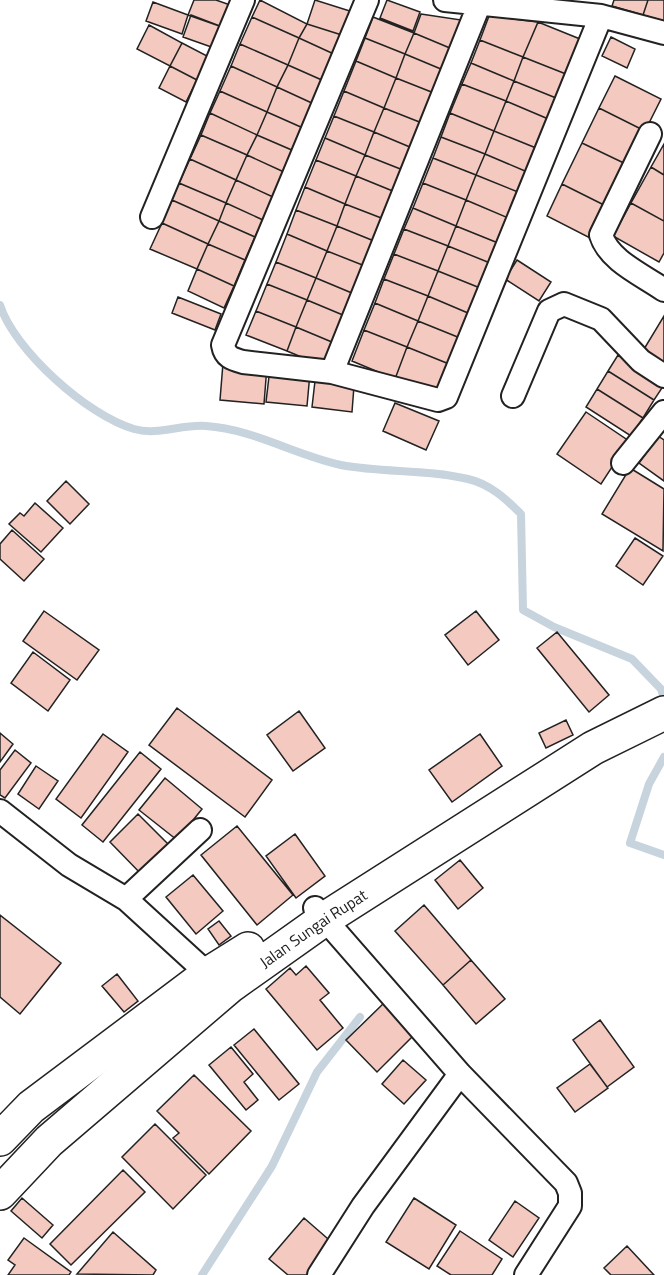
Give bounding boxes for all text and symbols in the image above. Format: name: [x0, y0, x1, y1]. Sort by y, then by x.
street label: Jalan Sungai Rupat: [254, 883, 372, 974]

